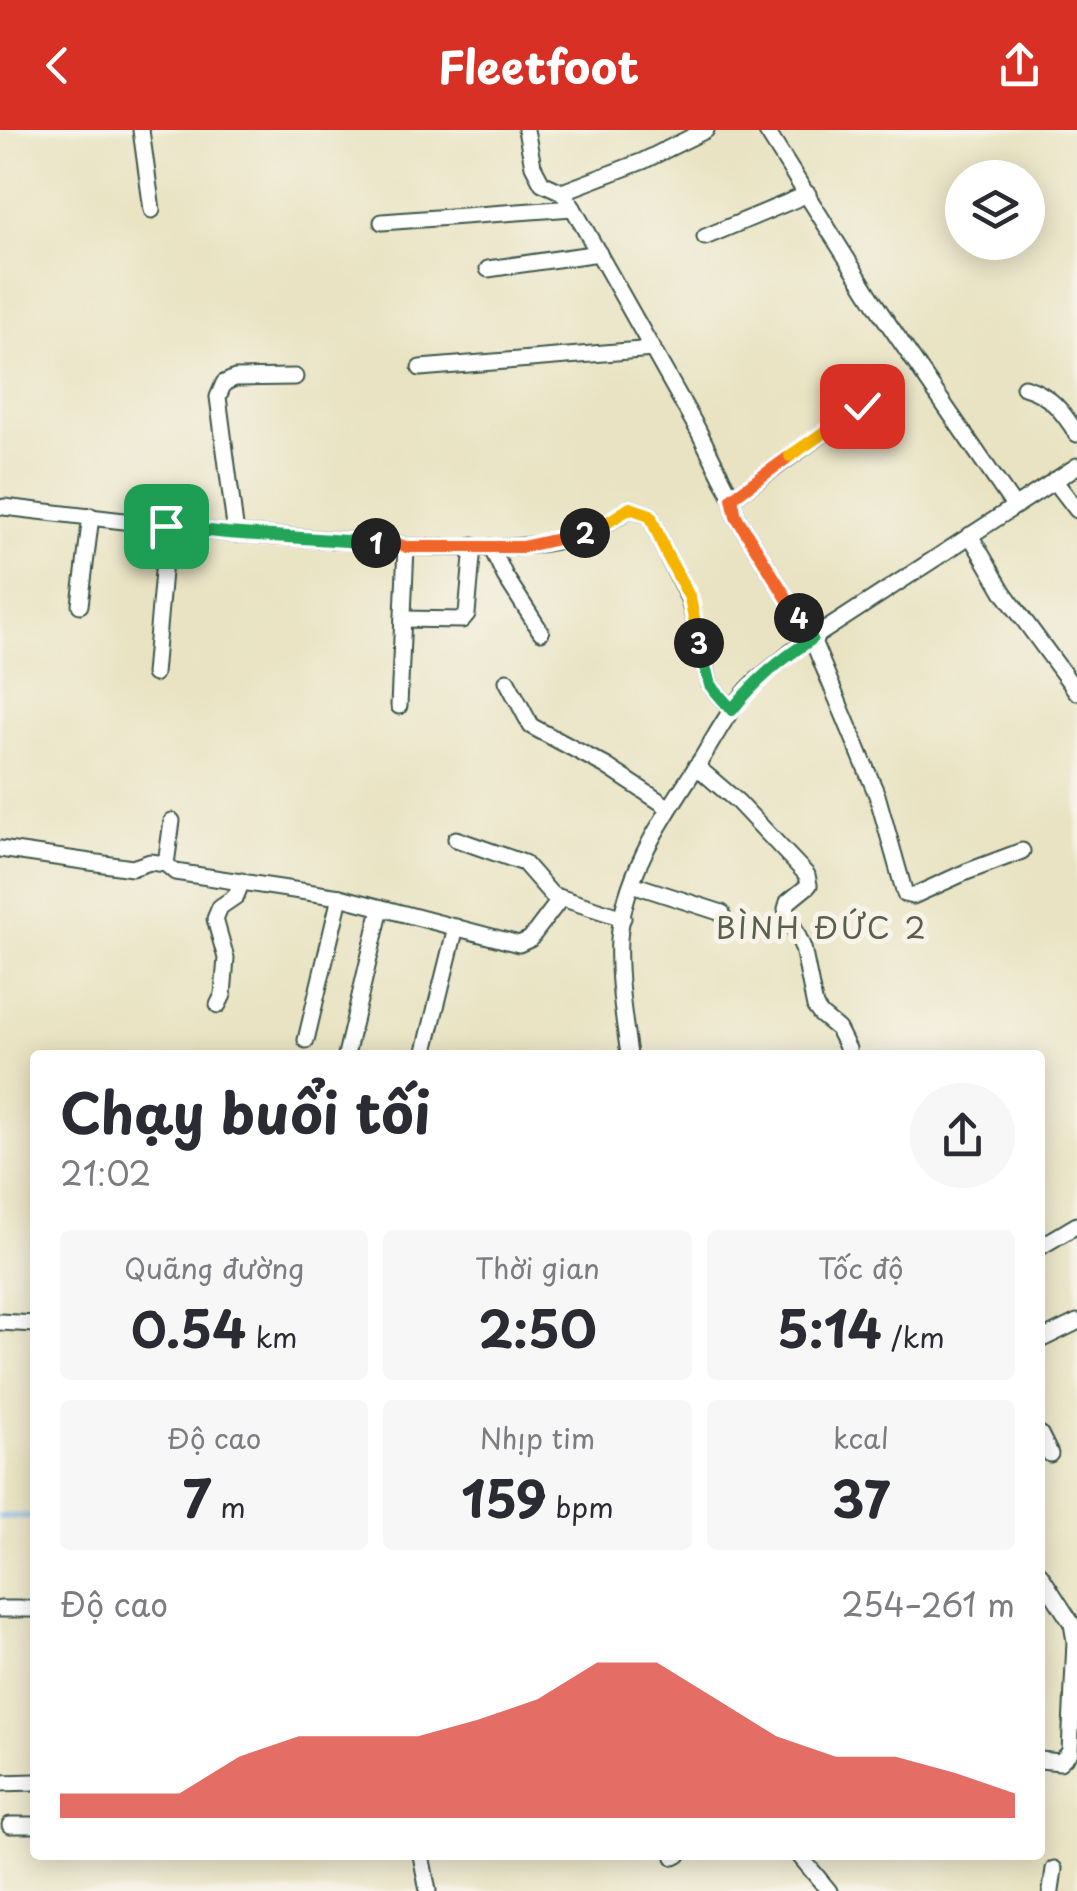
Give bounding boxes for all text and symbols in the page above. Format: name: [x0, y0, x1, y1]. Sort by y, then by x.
text: Fleetfoot: [438, 31, 639, 99]
icon: back: [30, 38, 85, 93]
icon: share: [992, 38, 1047, 93]
map controls: [945, 160, 1045, 260]
button: layers: [945, 160, 1045, 260]
pin: [820, 364, 905, 449]
icon: check: [835, 379, 890, 434]
pin: [124, 484, 209, 569]
icon: arrive: [139, 499, 194, 554]
pin: 2: [560, 508, 610, 558]
text: 2: [575, 511, 595, 554]
pin: 1: [351, 518, 401, 568]
text: 1: [369, 521, 383, 564]
pin: 4: [774, 593, 824, 643]
text: 4: [789, 596, 809, 639]
pin: 3: [674, 618, 724, 668]
text: 3: [690, 621, 708, 664]
district label: BÌNH ĐỨC 2: [716, 904, 928, 949]
text: Chạy buổi tối: [60, 1070, 431, 1153]
button: share: [910, 1083, 1015, 1188]
text: 21:02: [60, 1149, 151, 1197]
text: Quãng đường: [124, 1246, 304, 1289]
text: Thời gian: [475, 1246, 600, 1289]
text: Tốc độ: [818, 1246, 904, 1289]
text: 0.54: [131, 1289, 246, 1365]
text: 2:50: [478, 1289, 597, 1365]
text: 5:14: [777, 1289, 882, 1365]
text: km: [246, 1315, 298, 1358]
text: /km: [882, 1315, 945, 1358]
text: Độ cao: [167, 1416, 261, 1459]
text: Nhịp tim: [480, 1416, 595, 1459]
text: kcal: [833, 1416, 889, 1459]
text: 7: [183, 1459, 211, 1535]
text: 159: [461, 1459, 547, 1535]
text: 37: [832, 1459, 890, 1535]
text: m: [211, 1485, 246, 1528]
text: bpm: [547, 1485, 614, 1528]
text: Độ cao: [60, 1580, 168, 1628]
text: 254–261 m: [841, 1580, 1015, 1628]

